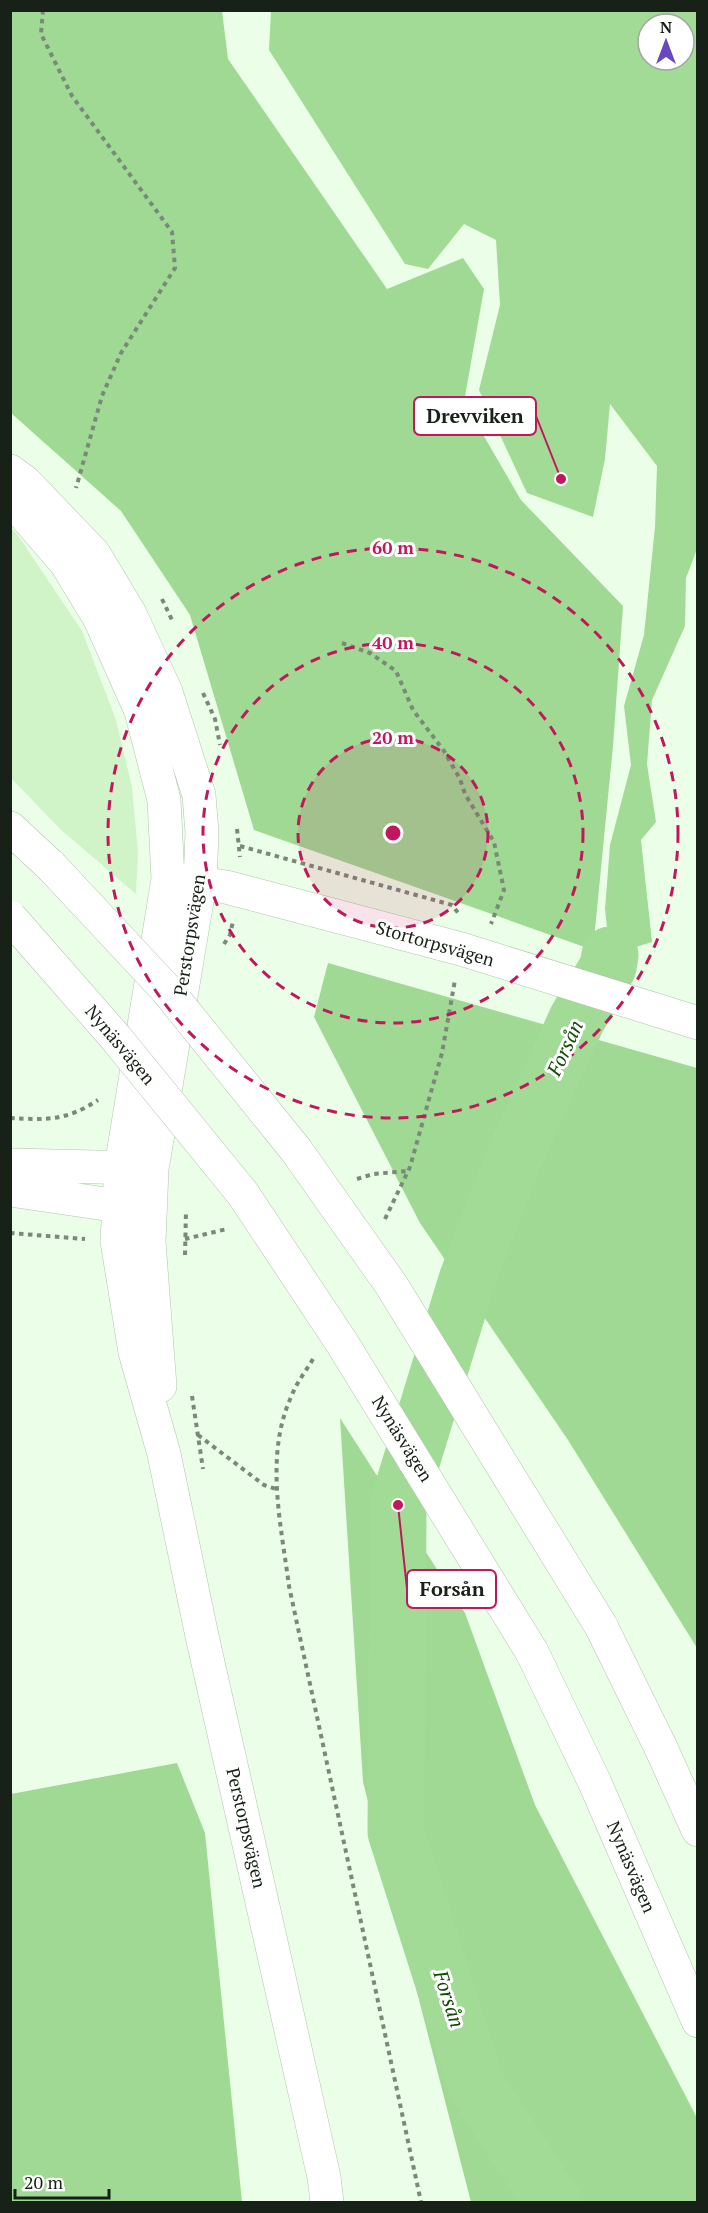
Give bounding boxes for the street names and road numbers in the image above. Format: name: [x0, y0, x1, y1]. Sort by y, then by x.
street label: Perstorpsvägen: [168, 872, 211, 997]
street label: Stortorpsvägen: [373, 915, 498, 971]
street label: Nynäsvägen: [80, 999, 161, 1090]
street label: Nynäsvägen: [367, 1391, 439, 1486]
street label: Perstorpsvägen: [221, 1765, 273, 1891]
street label: Nynäsvägen: [602, 1817, 662, 1916]

